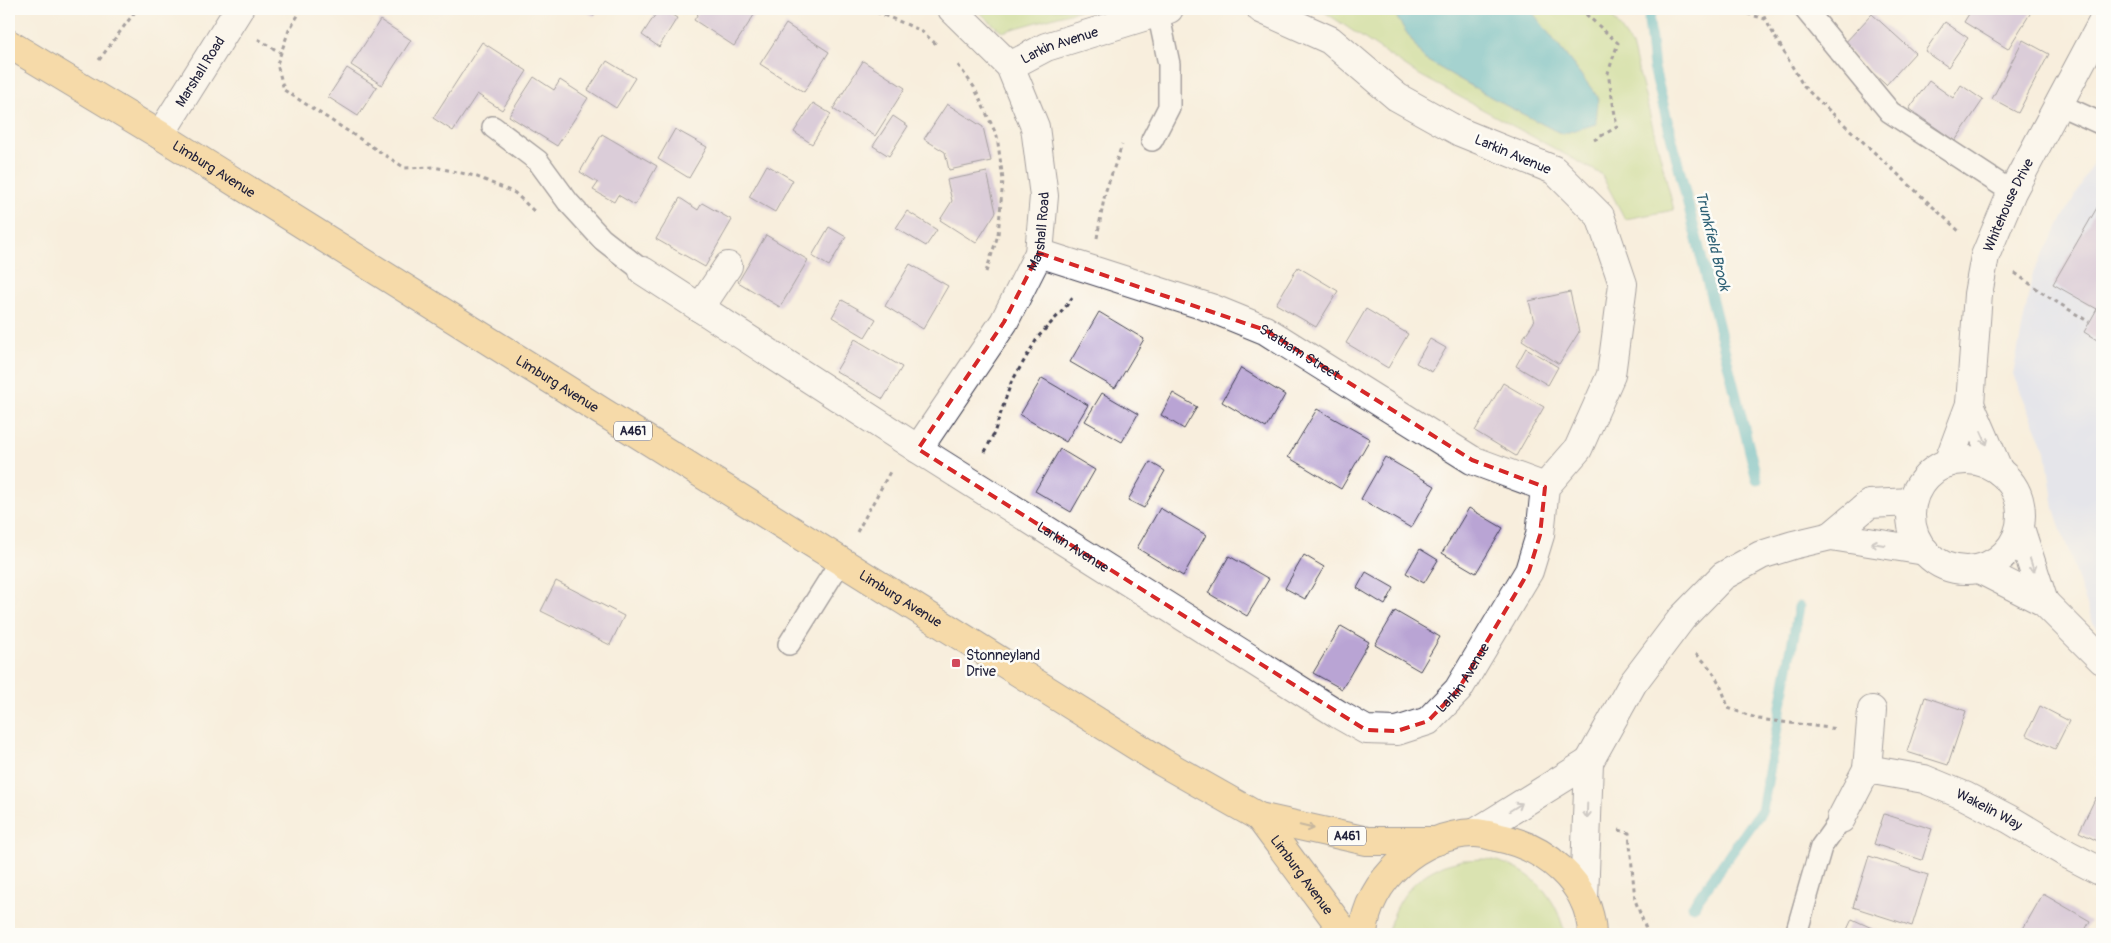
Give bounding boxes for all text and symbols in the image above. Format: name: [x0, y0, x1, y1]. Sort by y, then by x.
street label: Larkin Avenue: [1018, 23, 1100, 68]
street label: Marshall Road: [172, 33, 229, 110]
street label: Larkin Avenue: [1472, 131, 1554, 178]
street label: Limburg Avenue: [169, 137, 258, 202]
street label: Whitehouse Drive: [1980, 155, 2037, 254]
water label: Trunkfield Brook: [1691, 189, 1734, 294]
street label: Marshall Road: [1023, 191, 1053, 274]
street label: Statham Street: [1257, 321, 1343, 384]
street label: Limburg Avenue: [512, 352, 602, 416]
road number: A461: [614, 422, 652, 441]
one-way arrow: [1980, 430, 1990, 445]
street label: Larkin Avenue: [1034, 518, 1112, 576]
one-way arrow: [1870, 539, 1886, 549]
one-way arrow: [2028, 556, 2037, 572]
street label: Limburg Avenue: [856, 567, 945, 631]
street label: Larkin Avenue: [1433, 640, 1493, 716]
place label: Stonneyland Drive: [966, 647, 1040, 680]
marker: Stonneyland Drive: [950, 657, 962, 669]
street label: Wakelin Way: [1954, 785, 2025, 834]
one-way arrow: [1509, 802, 1523, 812]
one-way arrow: [1582, 802, 1592, 818]
one-way arrow: [1298, 823, 1314, 832]
road number: A461: [1328, 826, 1366, 846]
street label: Limburg Avenue: [1267, 832, 1337, 918]

